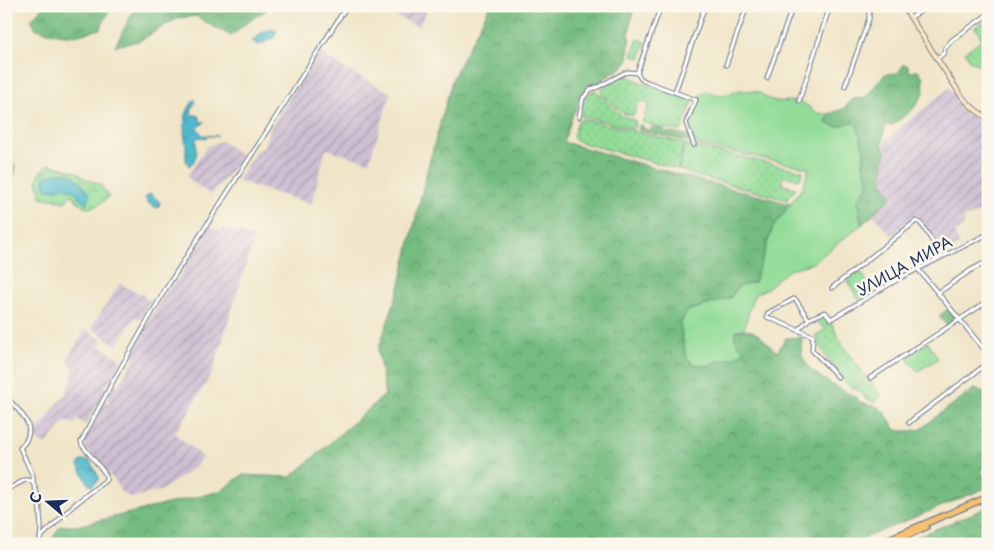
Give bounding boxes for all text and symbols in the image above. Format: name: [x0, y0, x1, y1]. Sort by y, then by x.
street label: УЛИЦА МИРА: [852, 229, 956, 301]
north arrow: [22, 478, 72, 528]
text: С: [24, 489, 47, 506]

